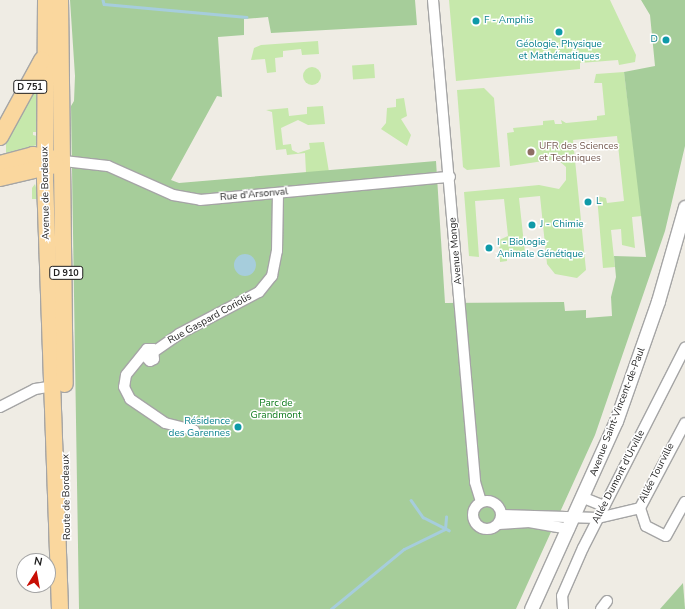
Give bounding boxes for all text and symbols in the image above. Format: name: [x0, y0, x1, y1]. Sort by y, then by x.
place label: F - Amphis: [484, 15, 533, 27]
marker: F - Amphis: [471, 16, 481, 26]
marker: Géologie, Physique et Mathématiques: [554, 27, 564, 37]
place label: D: [651, 34, 658, 46]
marker: D: [661, 35, 671, 45]
place label: Géologie, Physique et Mathématiques: [516, 38, 602, 62]
road number: D 751: [13, 80, 47, 94]
place label: UFR des Sciences et Techniques: [539, 140, 618, 164]
street label: Avenue de Bordeaux: [39, 146, 53, 240]
marker: UFR des Sciences et Techniques: [526, 147, 536, 157]
street label: Rue d'Arsonval: [219, 186, 289, 204]
place label: L: [596, 196, 601, 208]
marker: L: [583, 197, 593, 207]
street label: Avenue Monge: [447, 217, 465, 285]
place label: J - Chimie: [540, 219, 584, 231]
marker: J - Chimie: [527, 220, 537, 230]
place label: I - Biologie Animale Génétique: [497, 236, 583, 260]
marker: I - Biologie Animale Génétique: [484, 243, 494, 253]
road number: D 910: [49, 266, 83, 280]
street label: Rue Gaspard Coriolis: [166, 291, 254, 347]
street label: Avenue Saint-Vincent-de-Paul: [588, 346, 648, 478]
park label: Parc de Grandmont: [251, 397, 301, 420]
place label: Résidence des Garennes: [169, 415, 230, 438]
marker: Résidence des Garennes: [233, 422, 243, 432]
street label: Allée Dumont d'Urville: [590, 428, 648, 526]
street label: Allée Tourville: [637, 441, 677, 505]
street label: Route de Bordeaux: [60, 454, 74, 540]
north arrow: [16, 553, 56, 593]
text: N: [33, 554, 44, 570]

